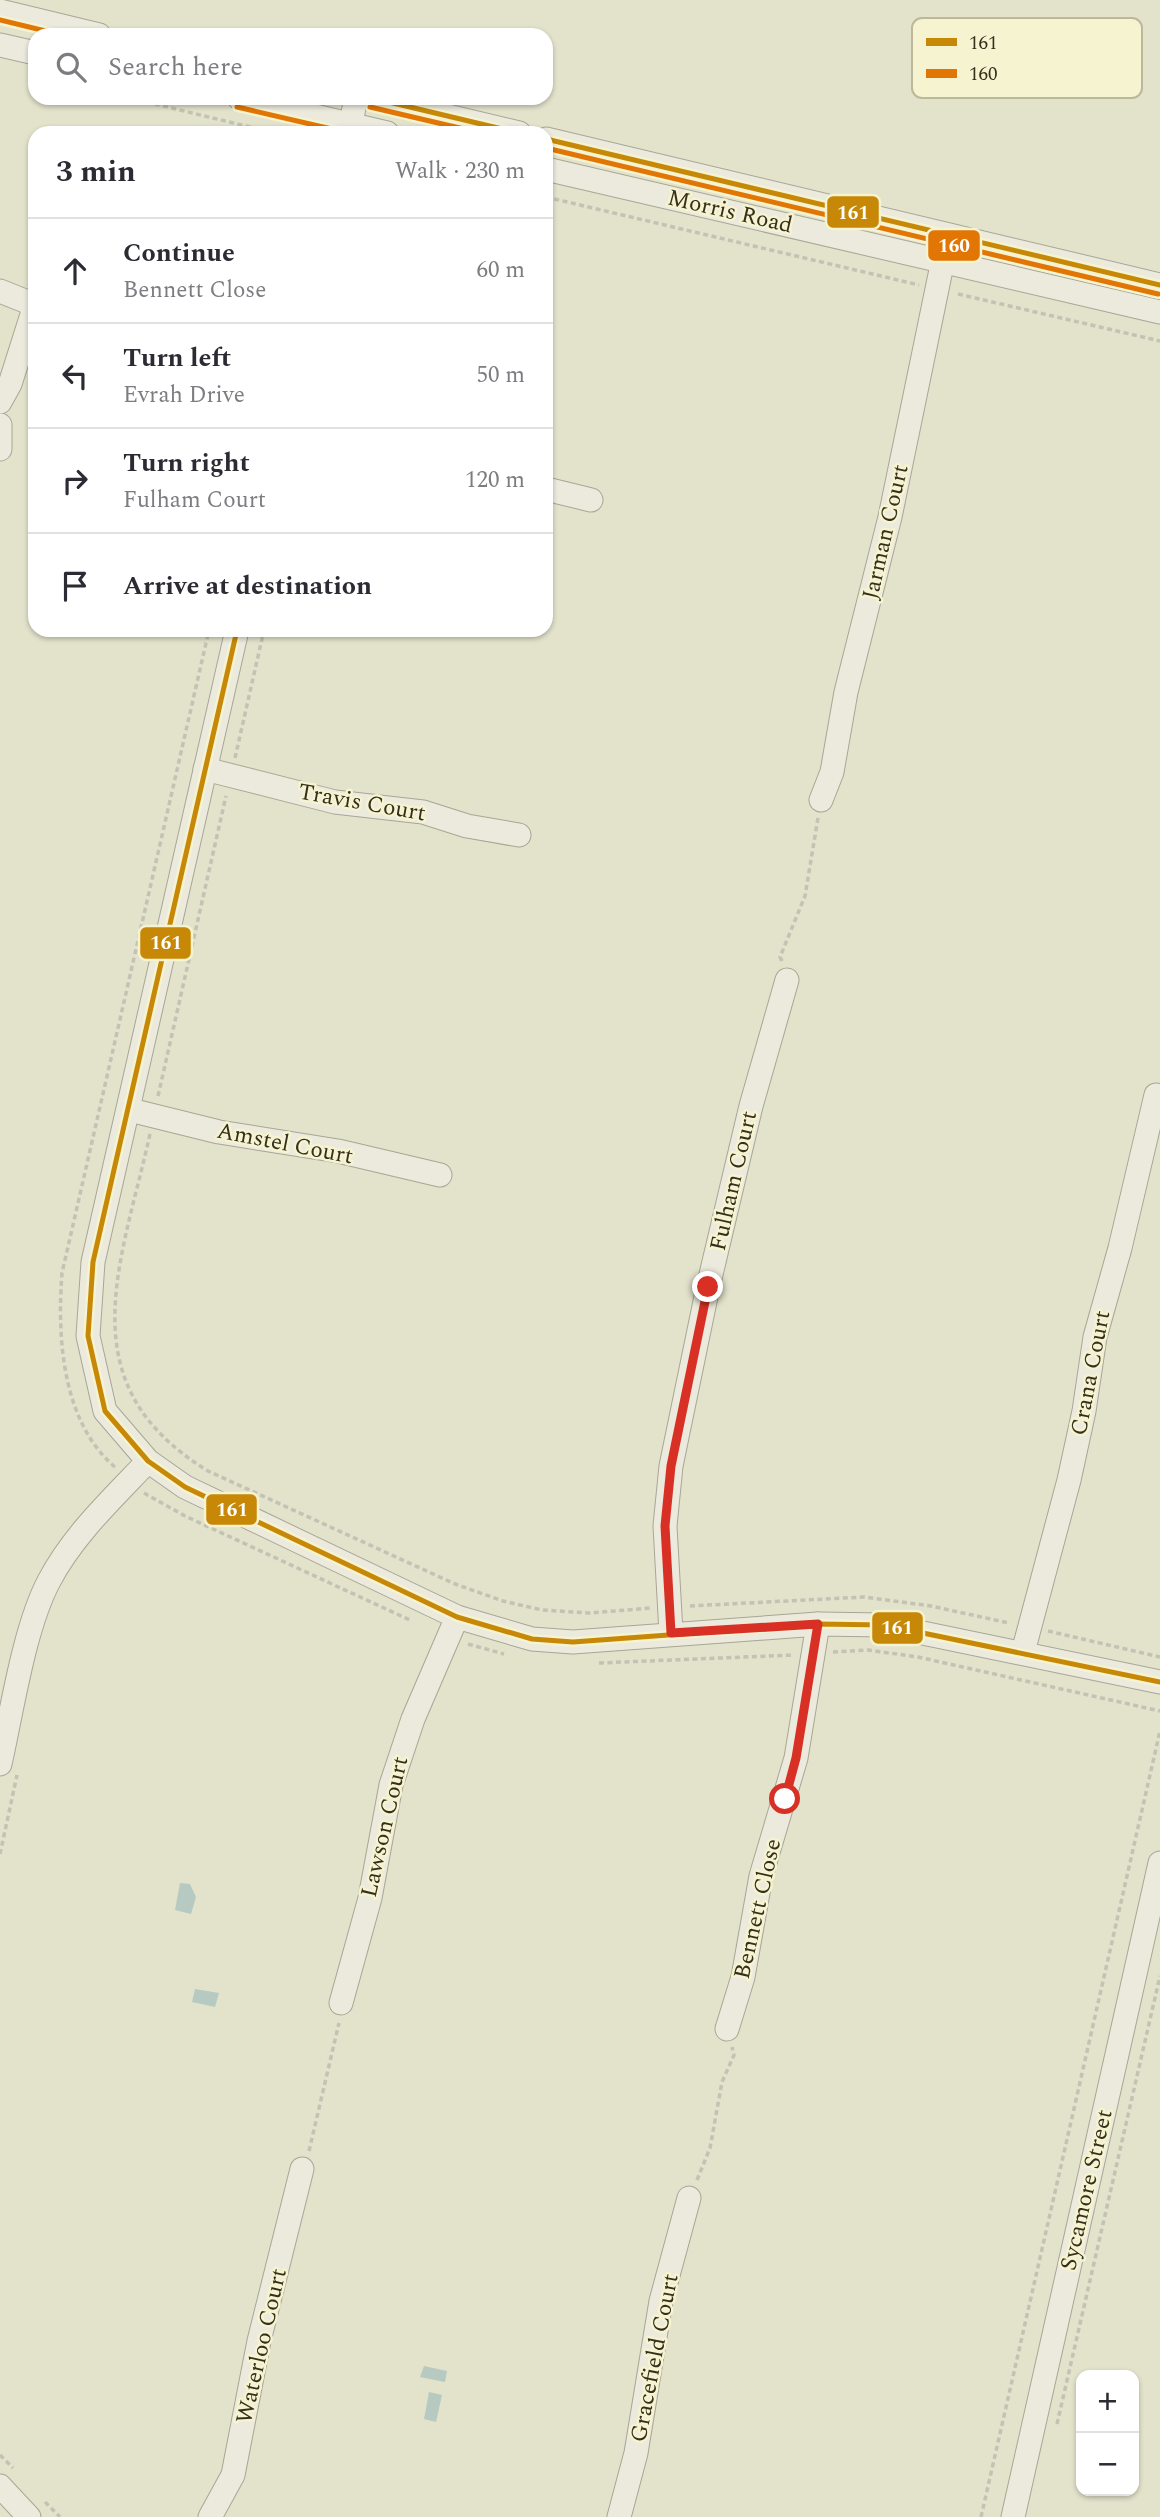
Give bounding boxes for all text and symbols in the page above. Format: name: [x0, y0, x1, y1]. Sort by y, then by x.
legend: [912, 18, 1142, 98]
search box: [28, 28, 553, 105]
text: 161: [969, 29, 998, 58]
text: Search here: [108, 47, 243, 87]
icon: search: [52, 48, 90, 86]
text: 160: [969, 60, 998, 89]
text: 3 min: [56, 149, 136, 195]
text: Walk · 230 m: [395, 154, 525, 189]
street label: Morris Road: [664, 181, 796, 243]
line badge: 161: [826, 195, 880, 229]
text: 161: [837, 199, 869, 228]
line badge: 160: [927, 229, 981, 262]
text: 160: [938, 232, 970, 261]
text: Continue: [123, 233, 235, 273]
icon: ahead: [56, 252, 94, 290]
text: 60 m: [476, 253, 525, 288]
text: Bennett Close: [123, 273, 266, 308]
text: Turn left: [123, 338, 231, 378]
icon: left: [56, 357, 94, 395]
text: 50 m: [476, 358, 525, 393]
text: Evrah Drive: [123, 378, 245, 413]
text: Turn right: [123, 443, 250, 483]
street label: Jarman Court: [853, 461, 919, 603]
icon: right: [56, 462, 94, 500]
text: 120 m: [465, 463, 525, 498]
text: Fulham Court: [123, 483, 266, 518]
text: Arrive at destination: [123, 566, 372, 606]
icon: arrive: [56, 567, 94, 605]
street label: Travis Court: [296, 775, 428, 831]
line badge: 161: [139, 926, 192, 960]
text: 161: [150, 929, 182, 958]
street label: Fulham Court: [701, 1107, 767, 1255]
street label: Amstel Court: [214, 1114, 356, 1174]
route end: [692, 1271, 723, 1302]
street label: Crana Court: [1062, 1307, 1120, 1439]
line badge: 161: [205, 1493, 258, 1526]
text: 161: [216, 1496, 248, 1525]
line badge: 161: [871, 1611, 924, 1645]
text: 161: [881, 1614, 913, 1643]
street label: Lawson Court: [352, 1753, 418, 1901]
route start: [769, 1783, 800, 1814]
street label: Bennett Close: [725, 1835, 791, 1983]
street label: Sycamore Street: [1051, 2106, 1123, 2274]
street label: Waterloo Court: [227, 2265, 297, 2427]
street label: Gracefield Court: [621, 2271, 689, 2445]
map controls: [1076, 2370, 1139, 2496]
button: +: [1076, 2370, 1139, 2433]
button: −: [1076, 2433, 1139, 2496]

